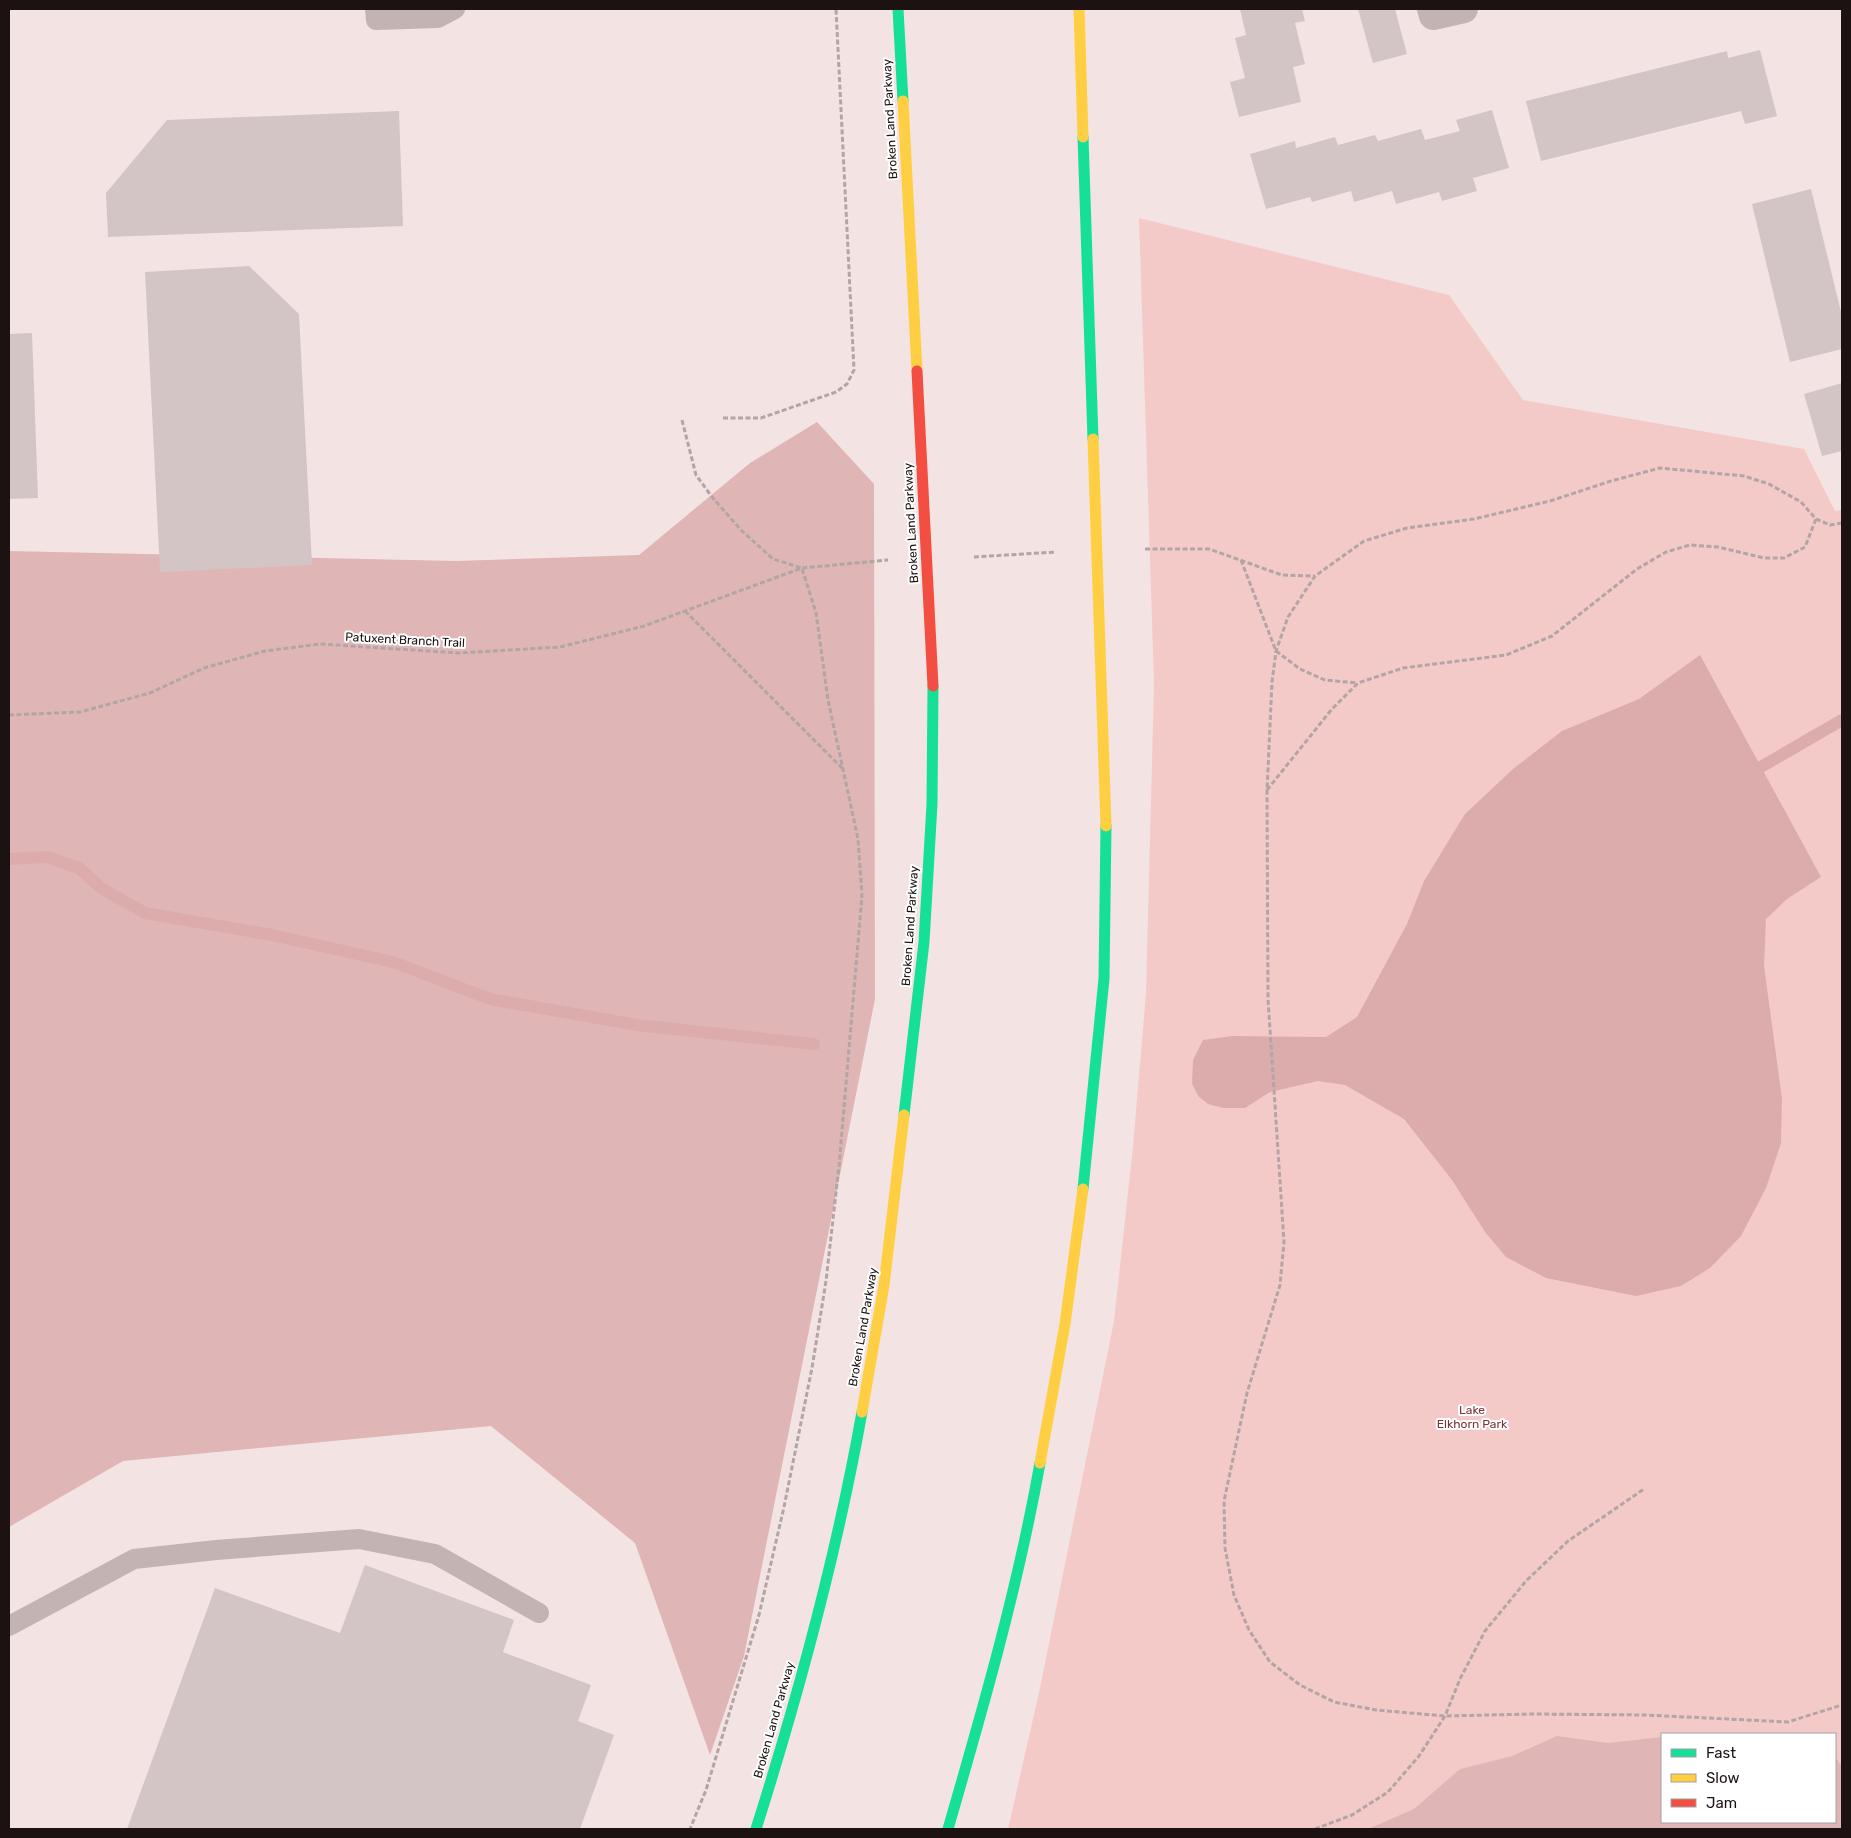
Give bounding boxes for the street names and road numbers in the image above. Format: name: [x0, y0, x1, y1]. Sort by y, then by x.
street label: Broken Land Parkway: [880, 58, 900, 180]
street label: Broken Land Parkway: [901, 462, 921, 584]
street label: Patuxent Branch Trail: [345, 630, 465, 650]
street label: Broken Land Parkway: [899, 865, 921, 987]
street label: Broken Land Parkway: [846, 1266, 880, 1388]
street label: Broken Land Parkway: [751, 1660, 797, 1780]

